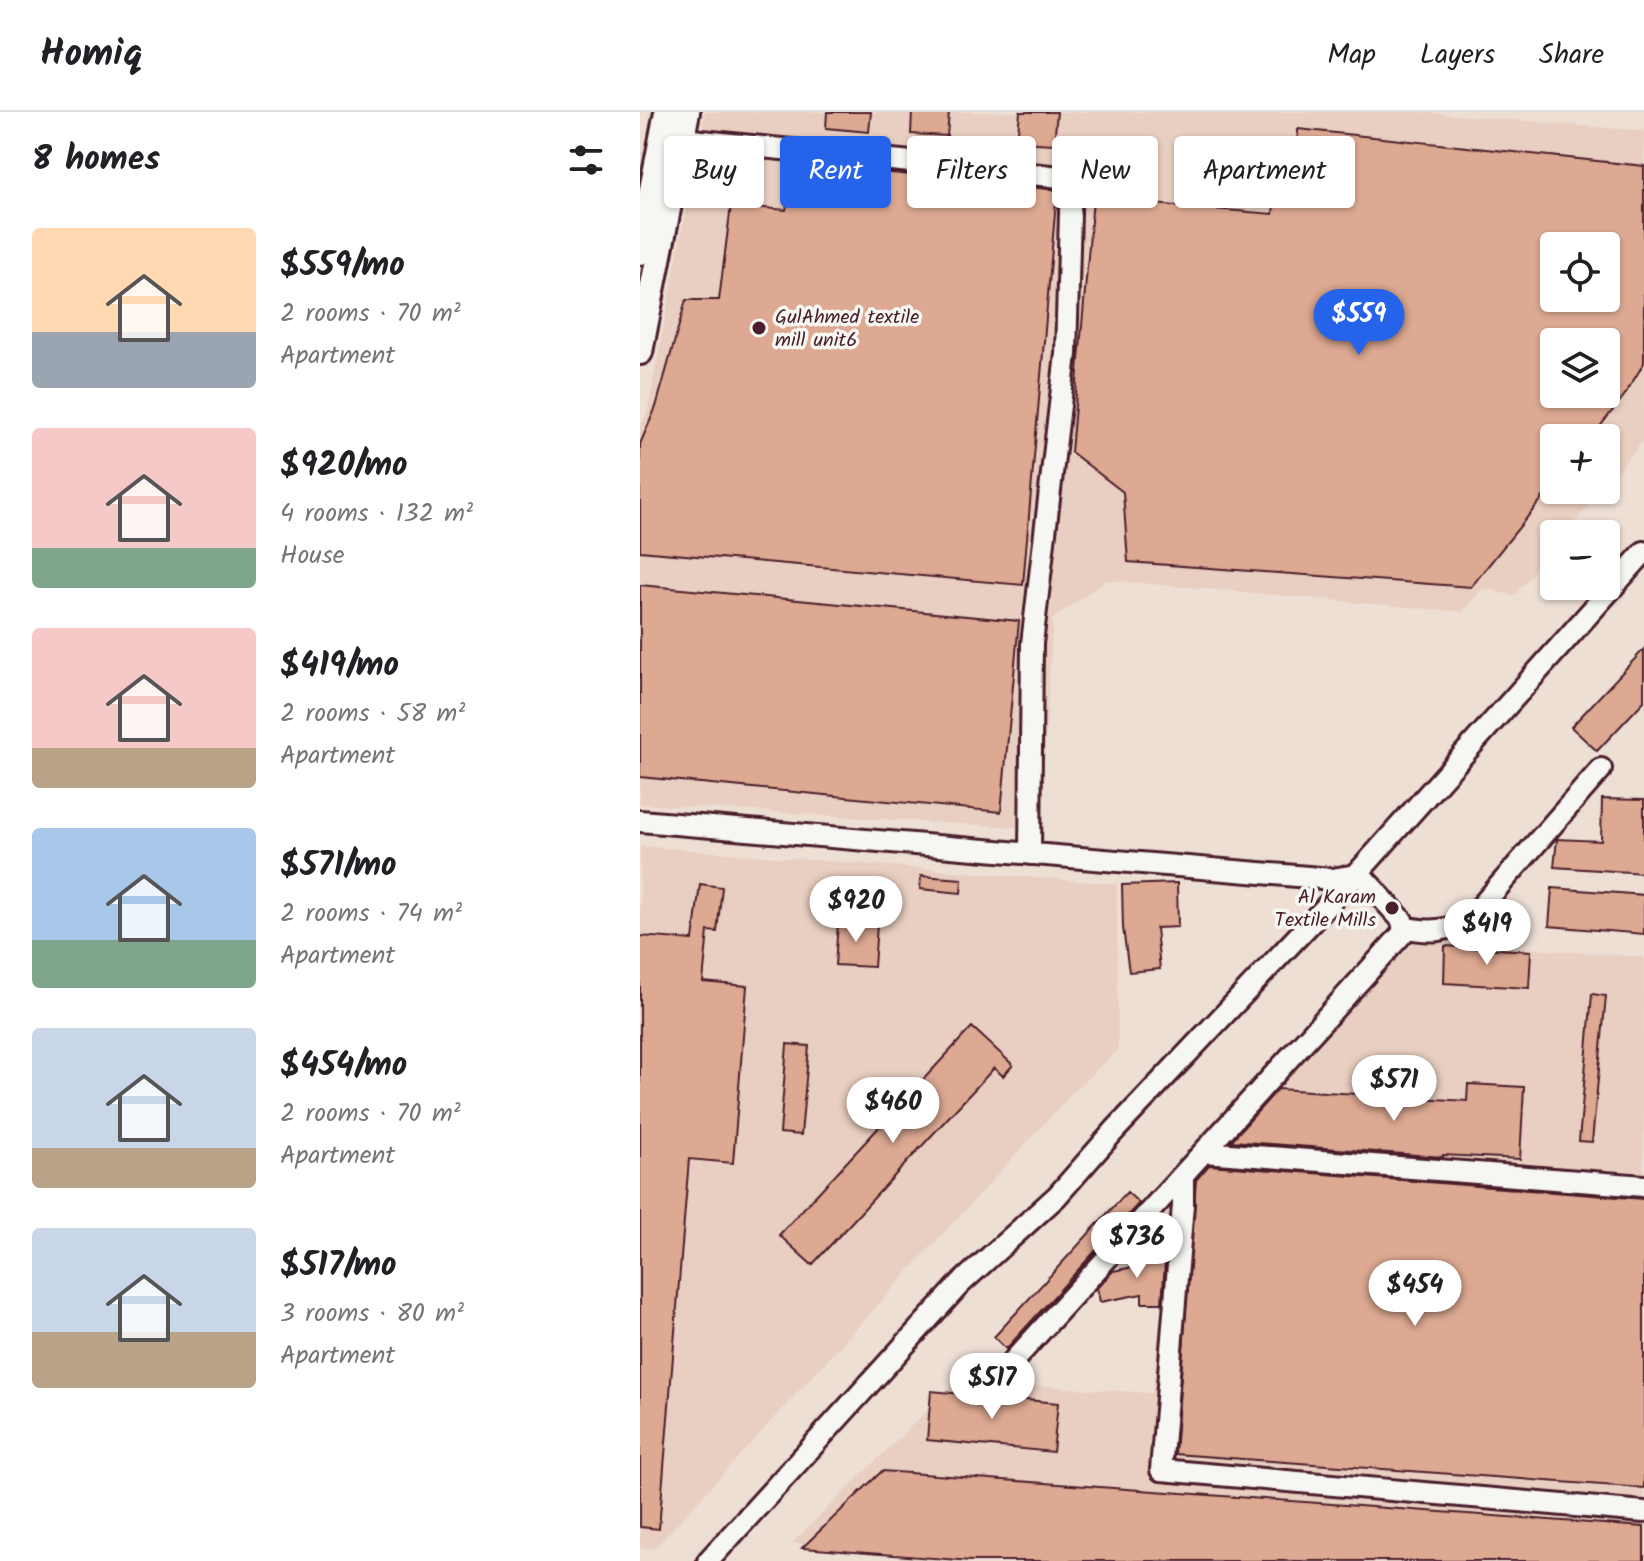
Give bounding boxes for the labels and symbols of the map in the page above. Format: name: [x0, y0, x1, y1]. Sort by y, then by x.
pin: $559: [1312, 289, 1406, 357]
place label: GulAhmed textile mill unit6: [775, 302, 919, 357]
marker: GulAhmed textile mill unit6: [750, 319, 768, 337]
pin: $920: [809, 876, 903, 944]
place label: Al Karam Textile Mills: [1274, 882, 1376, 937]
marker: Al Karam Textile Mills: [1383, 899, 1401, 917]
pin: $419: [1440, 899, 1534, 967]
pin: $571: [1347, 1055, 1441, 1123]
pin: $460: [846, 1077, 940, 1145]
pin: $736: [1090, 1212, 1184, 1280]
pin: $454: [1368, 1260, 1462, 1328]
pin: $517: [945, 1353, 1039, 1421]

